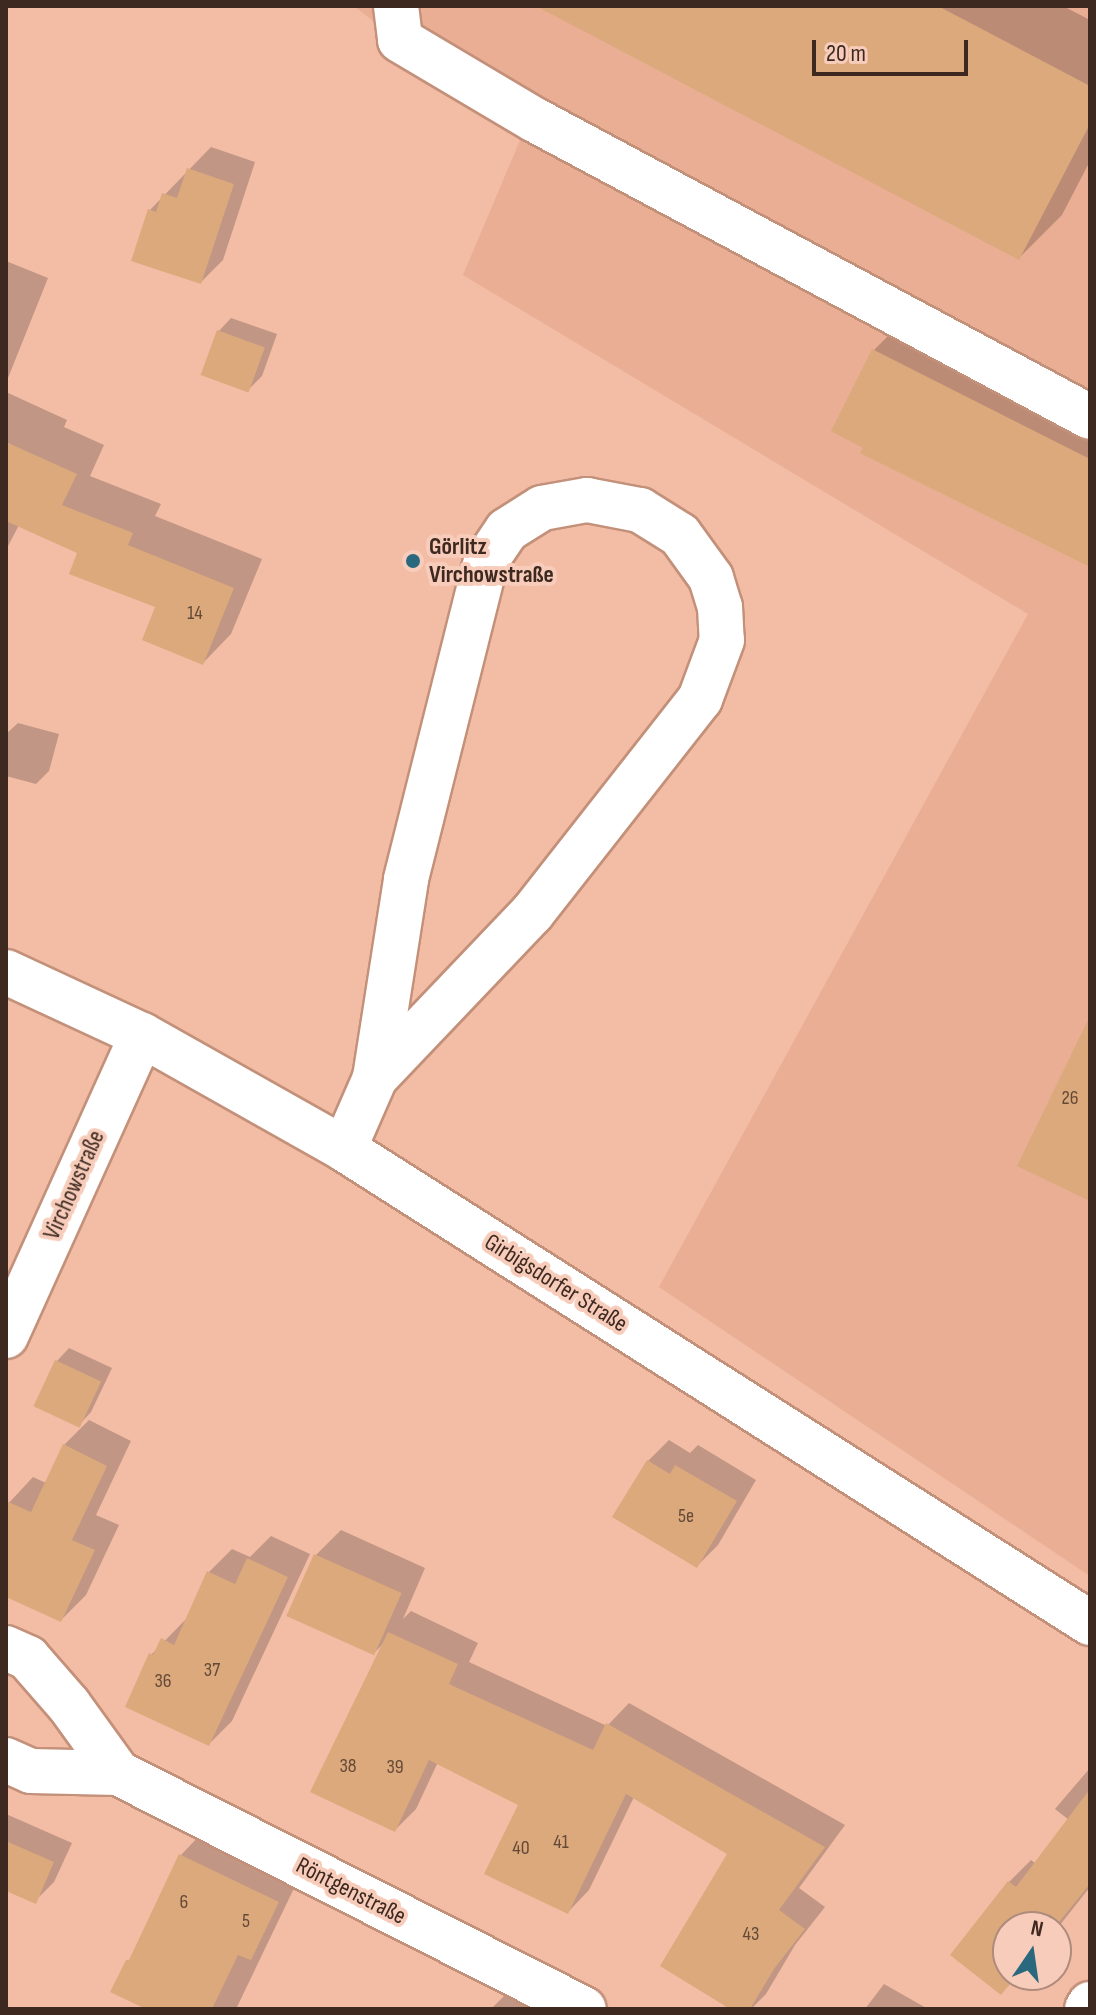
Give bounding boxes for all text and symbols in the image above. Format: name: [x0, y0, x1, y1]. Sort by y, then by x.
scale bar: [816, 24, 972, 74]
text: 20 m: [826, 39, 866, 68]
place label: Görlitz Virchowstraße: [429, 533, 554, 589]
marker: Görlitz Virchowstraße: [404, 552, 422, 570]
house number: 14: [187, 601, 203, 625]
house number: 26: [1062, 1086, 1078, 1110]
street label: Virchowstraße: [37, 1126, 111, 1244]
street label: Girbigsdorfer Straße: [479, 1228, 633, 1338]
house number: 5e: [678, 1504, 694, 1528]
house number: 37: [204, 1658, 220, 1682]
house number: 36: [154, 1669, 172, 1693]
house number: 38: [339, 1754, 357, 1778]
house number: 39: [386, 1755, 404, 1779]
house number: 41: [553, 1830, 569, 1854]
house number: 40: [512, 1836, 530, 1860]
street label: Röntgenstraße: [291, 1851, 411, 1931]
house number: 6: [180, 1890, 188, 1914]
house number: 5: [242, 1909, 250, 1933]
north arrow: [992, 1911, 1072, 1991]
text: N: [1028, 1915, 1046, 1944]
house number: 43: [743, 1922, 759, 1946]

